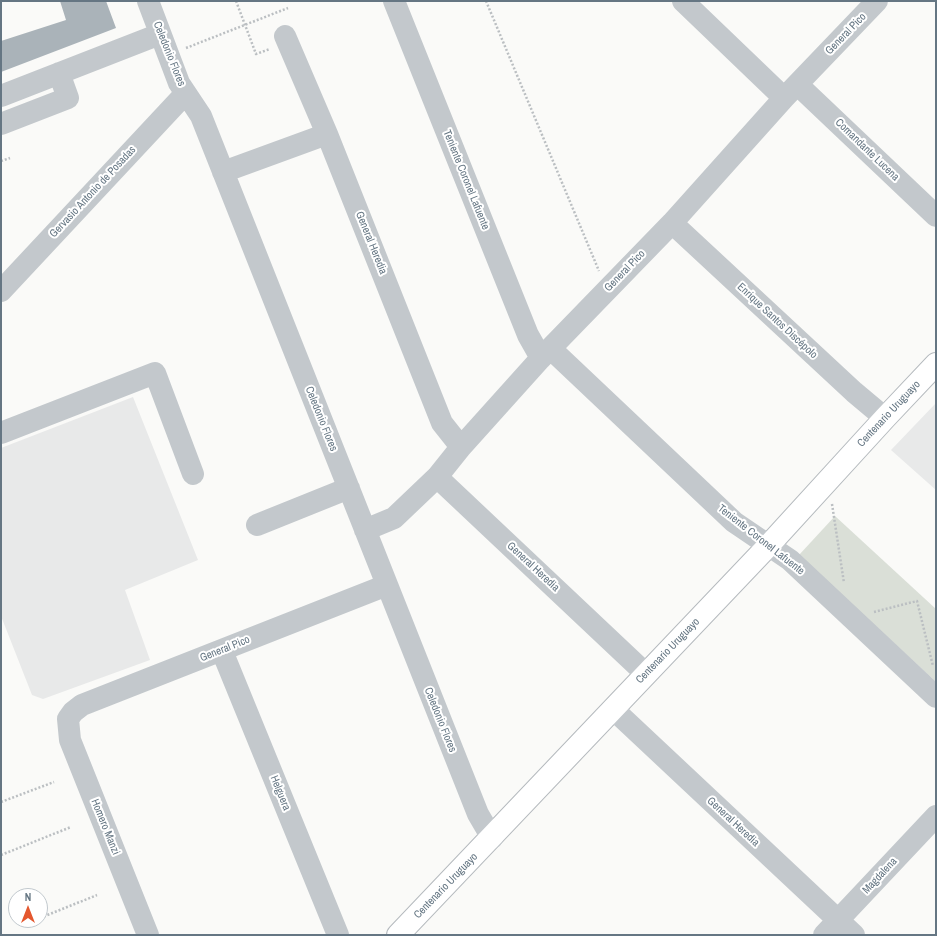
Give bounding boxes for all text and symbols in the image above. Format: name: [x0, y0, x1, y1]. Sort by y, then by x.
street label: General Pico: [823, 10, 869, 58]
street label: Celedonio Flores: [150, 20, 188, 88]
street label: Comandante Lucena: [832, 116, 902, 184]
street label: Teniente Coronel Lafuente: [440, 128, 492, 232]
street label: Gervasio Antonio de Posadas: [47, 143, 139, 241]
street label: General Heredia: [352, 210, 390, 276]
street label: General Pico: [602, 247, 648, 295]
street label: Enrique Santos Discépolo: [734, 280, 820, 362]
street label: Centenario Uruguayo: [855, 378, 923, 450]
street label: Celedonio Flores: [302, 385, 340, 453]
street label: Teniente Coronel Lafuente: [715, 502, 807, 578]
street label: General Heredia: [504, 539, 562, 595]
street label: Centenario Uruguayo: [633, 615, 703, 687]
street label: General Pico: [198, 633, 252, 665]
street label: Celedonio Flores: [421, 686, 459, 754]
street label: Helguera: [267, 774, 293, 812]
street label: General Heredia: [704, 794, 762, 850]
street label: Homero Manzi: [88, 797, 122, 857]
street label: Centenario Uruguayo: [411, 850, 481, 922]
street label: Magdalena: [860, 855, 900, 897]
north arrow: [8, 888, 48, 928]
text: N: [25, 890, 31, 904]

